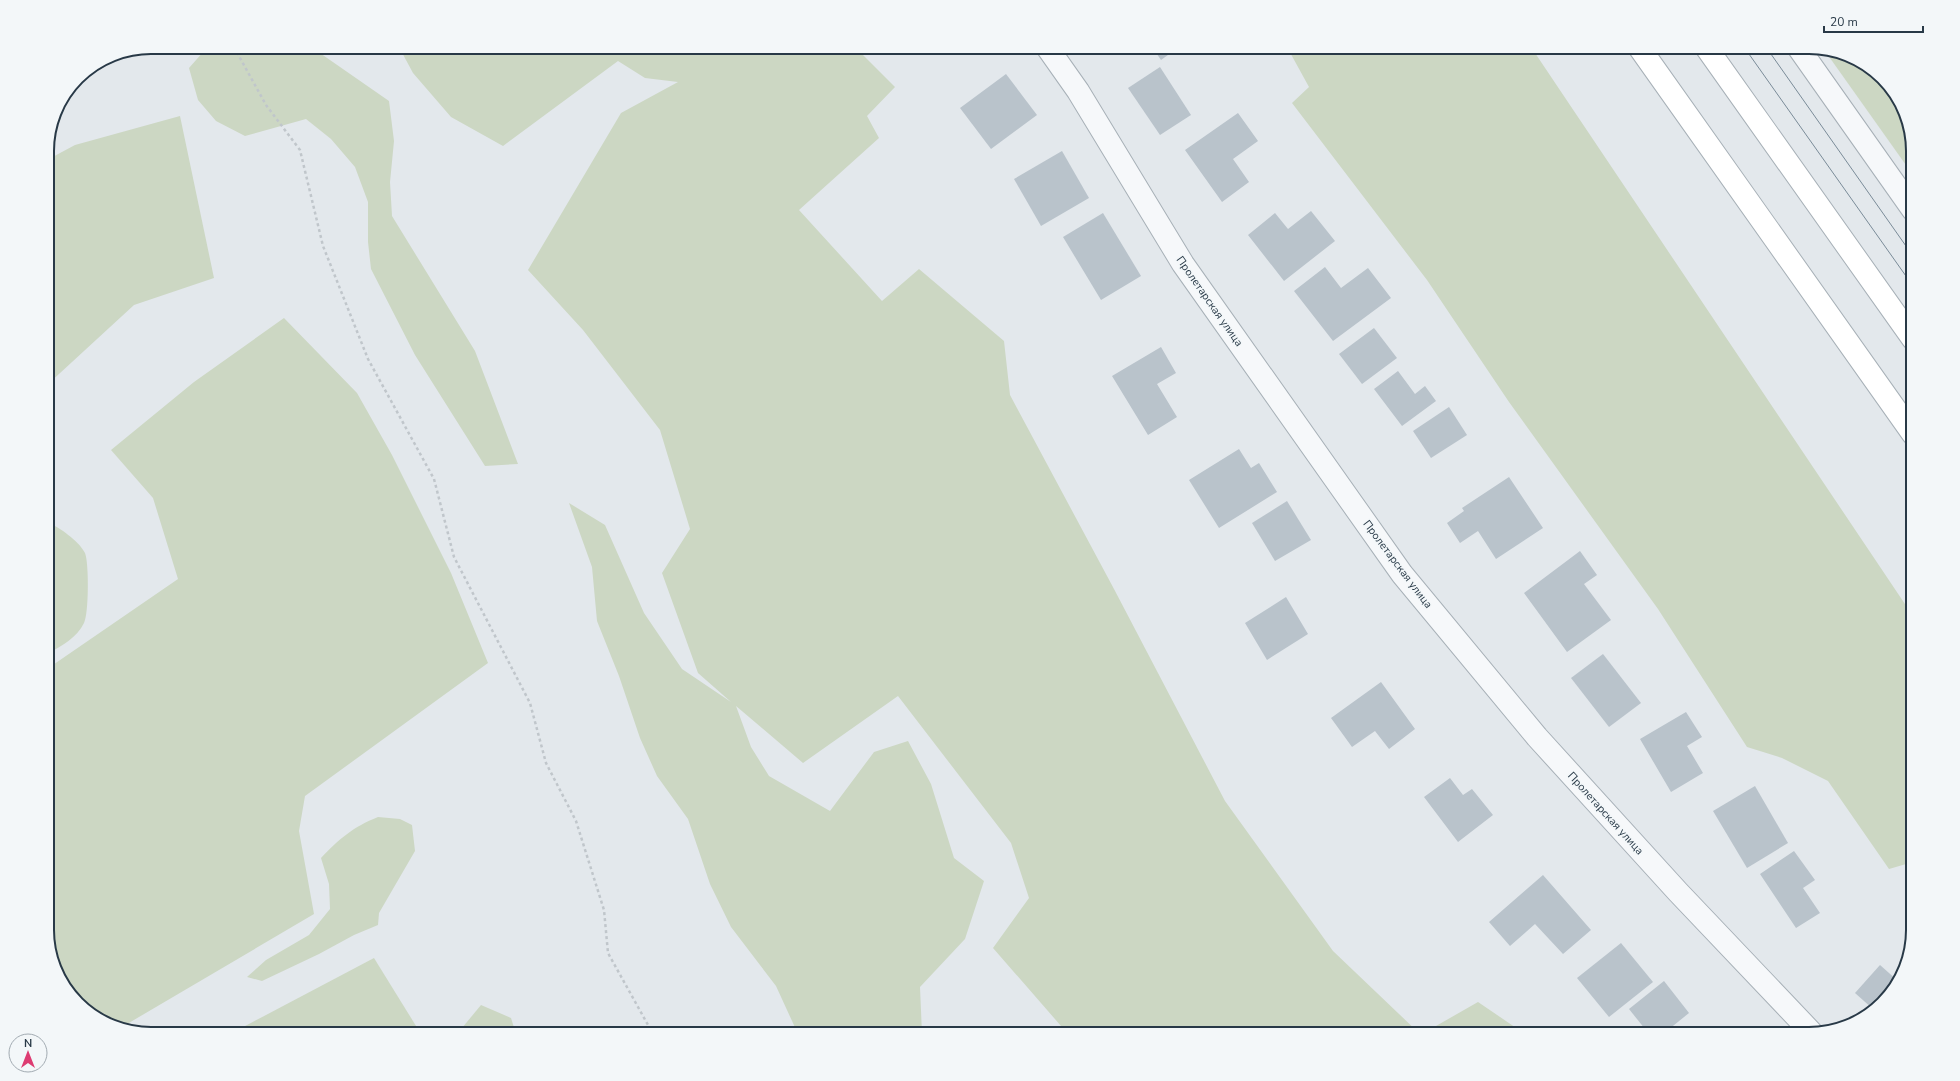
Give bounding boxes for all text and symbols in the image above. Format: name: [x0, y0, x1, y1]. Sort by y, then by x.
scale bar: [1824, 8, 1923, 34]
text: 20 m: [1830, 14, 1858, 30]
street label: Пролетарская улица: [1173, 253, 1246, 349]
street label: Пролетарская улица: [1359, 517, 1436, 612]
street label: Пролетарская улица: [1564, 769, 1647, 858]
north arrow: [8, 1033, 48, 1073]
text: N: [24, 1036, 32, 1051]

